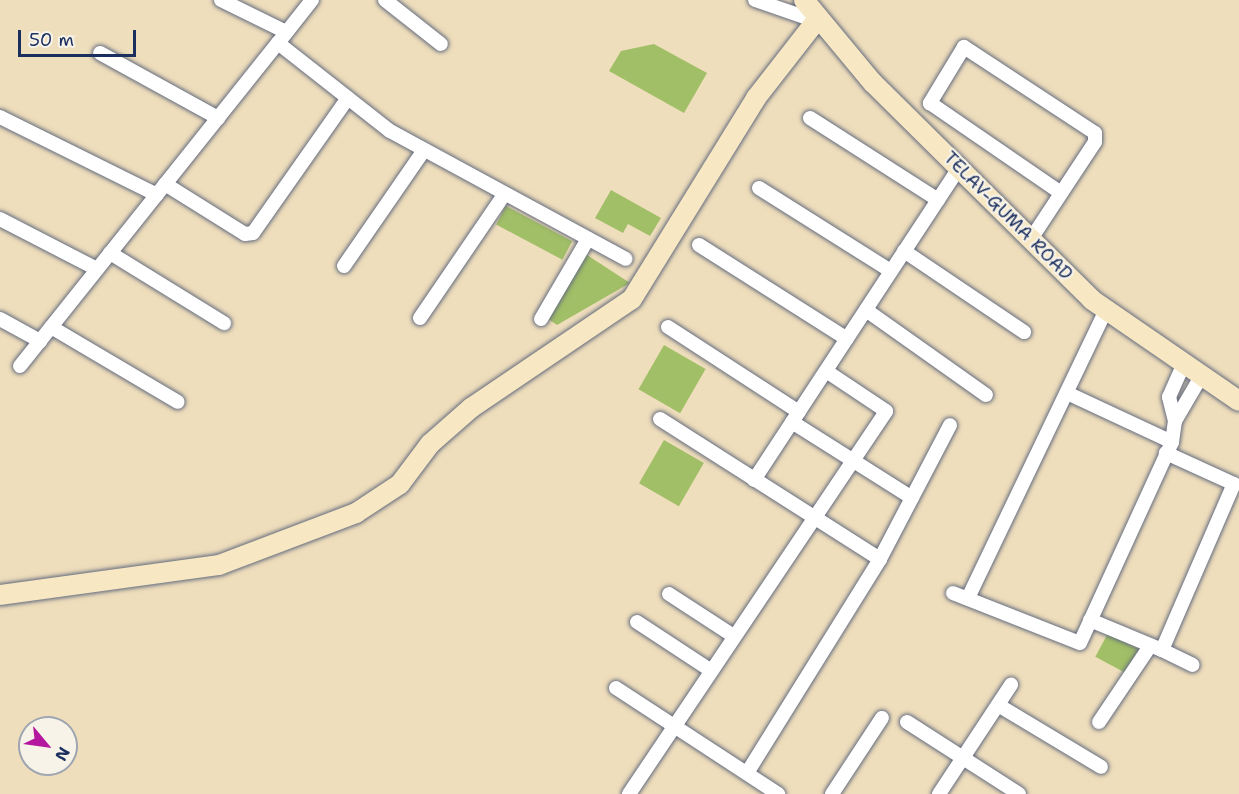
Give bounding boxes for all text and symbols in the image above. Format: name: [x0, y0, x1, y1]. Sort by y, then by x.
scale bar: [21, 18, 140, 56]
text: 50 m: [29, 28, 74, 52]
street label: TELAV-GUMA ROAD: [939, 147, 1077, 285]
north arrow: [18, 716, 78, 776]
text: N: [50, 743, 75, 765]

